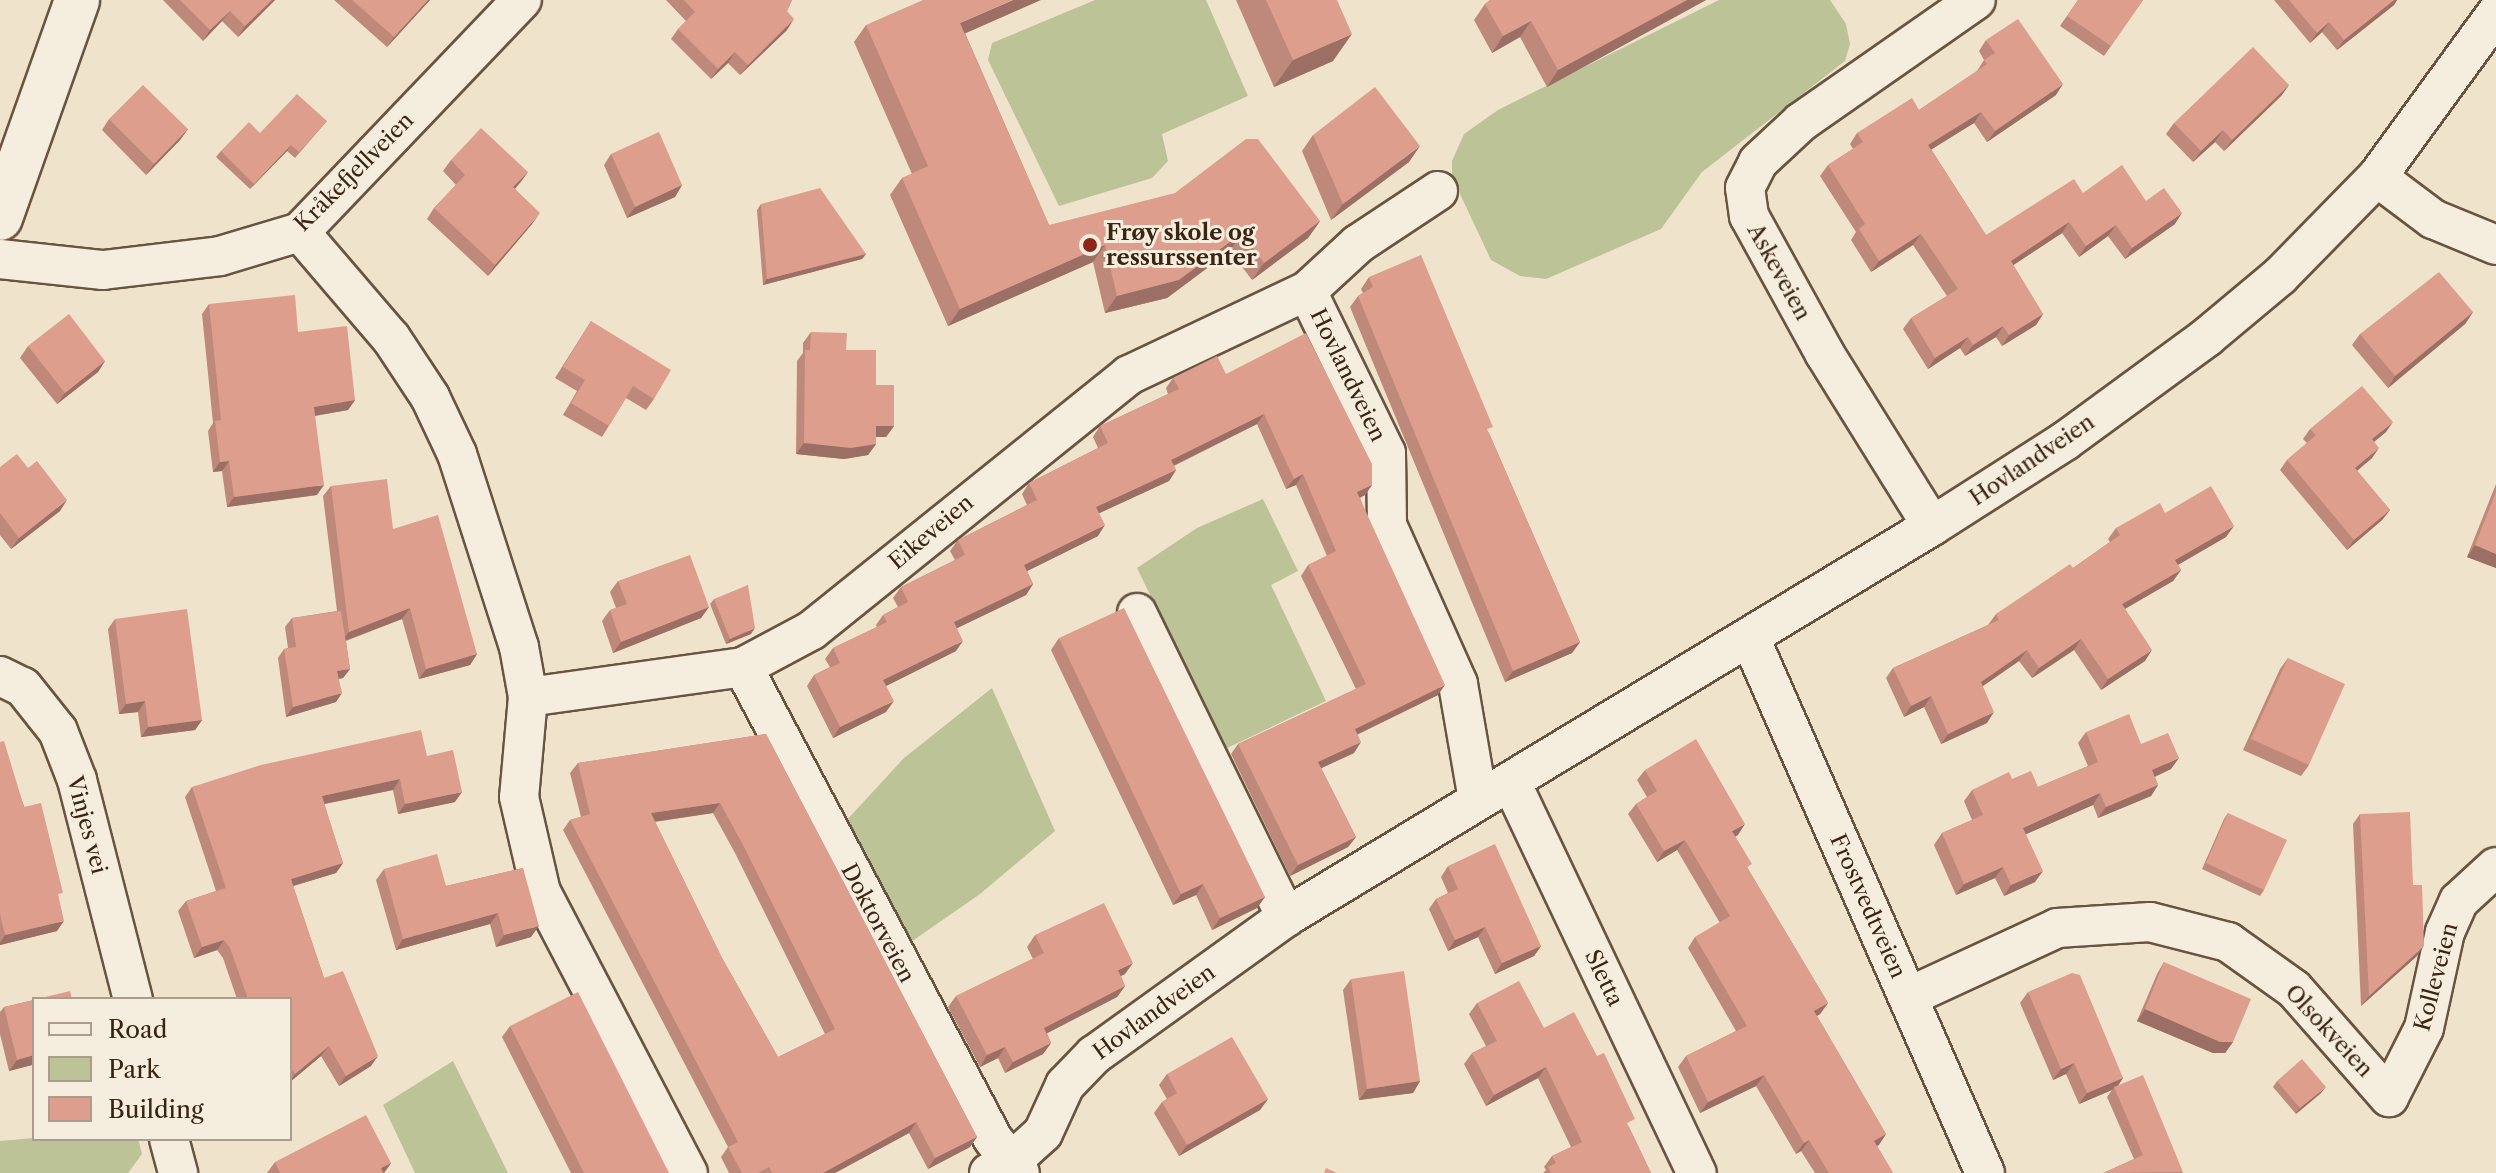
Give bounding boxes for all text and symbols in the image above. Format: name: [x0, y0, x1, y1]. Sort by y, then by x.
street label: Kråkefjellveien: [289, 107, 419, 237]
place label: Frøy skole og ressurssenter: [1106, 219, 1257, 270]
street label: Askeveien: [1742, 219, 1816, 325]
marker: Frøy skole og ressurssenter: [1081, 236, 1099, 254]
street label: Hovlandveien: [1304, 304, 1392, 446]
street label: Hovlandveien: [1965, 409, 2099, 511]
street label: Eikeveien: [883, 489, 979, 575]
street label: Vinjes vei: [61, 773, 113, 877]
street label: Frostvedtveien: [1824, 830, 1912, 982]
street label: Doktorveien: [836, 859, 920, 987]
street label: Kolleveien: [2409, 920, 2463, 1034]
street label: Sletta: [1579, 946, 1629, 1010]
street label: Hovlandveien: [1088, 959, 1220, 1065]
street label: Olsokveien: [2280, 979, 2378, 1083]
legend: [32, 997, 292, 1141]
text: Road: [108, 1015, 167, 1044]
text: Park: [108, 1055, 160, 1084]
text: Building: [108, 1095, 204, 1124]

